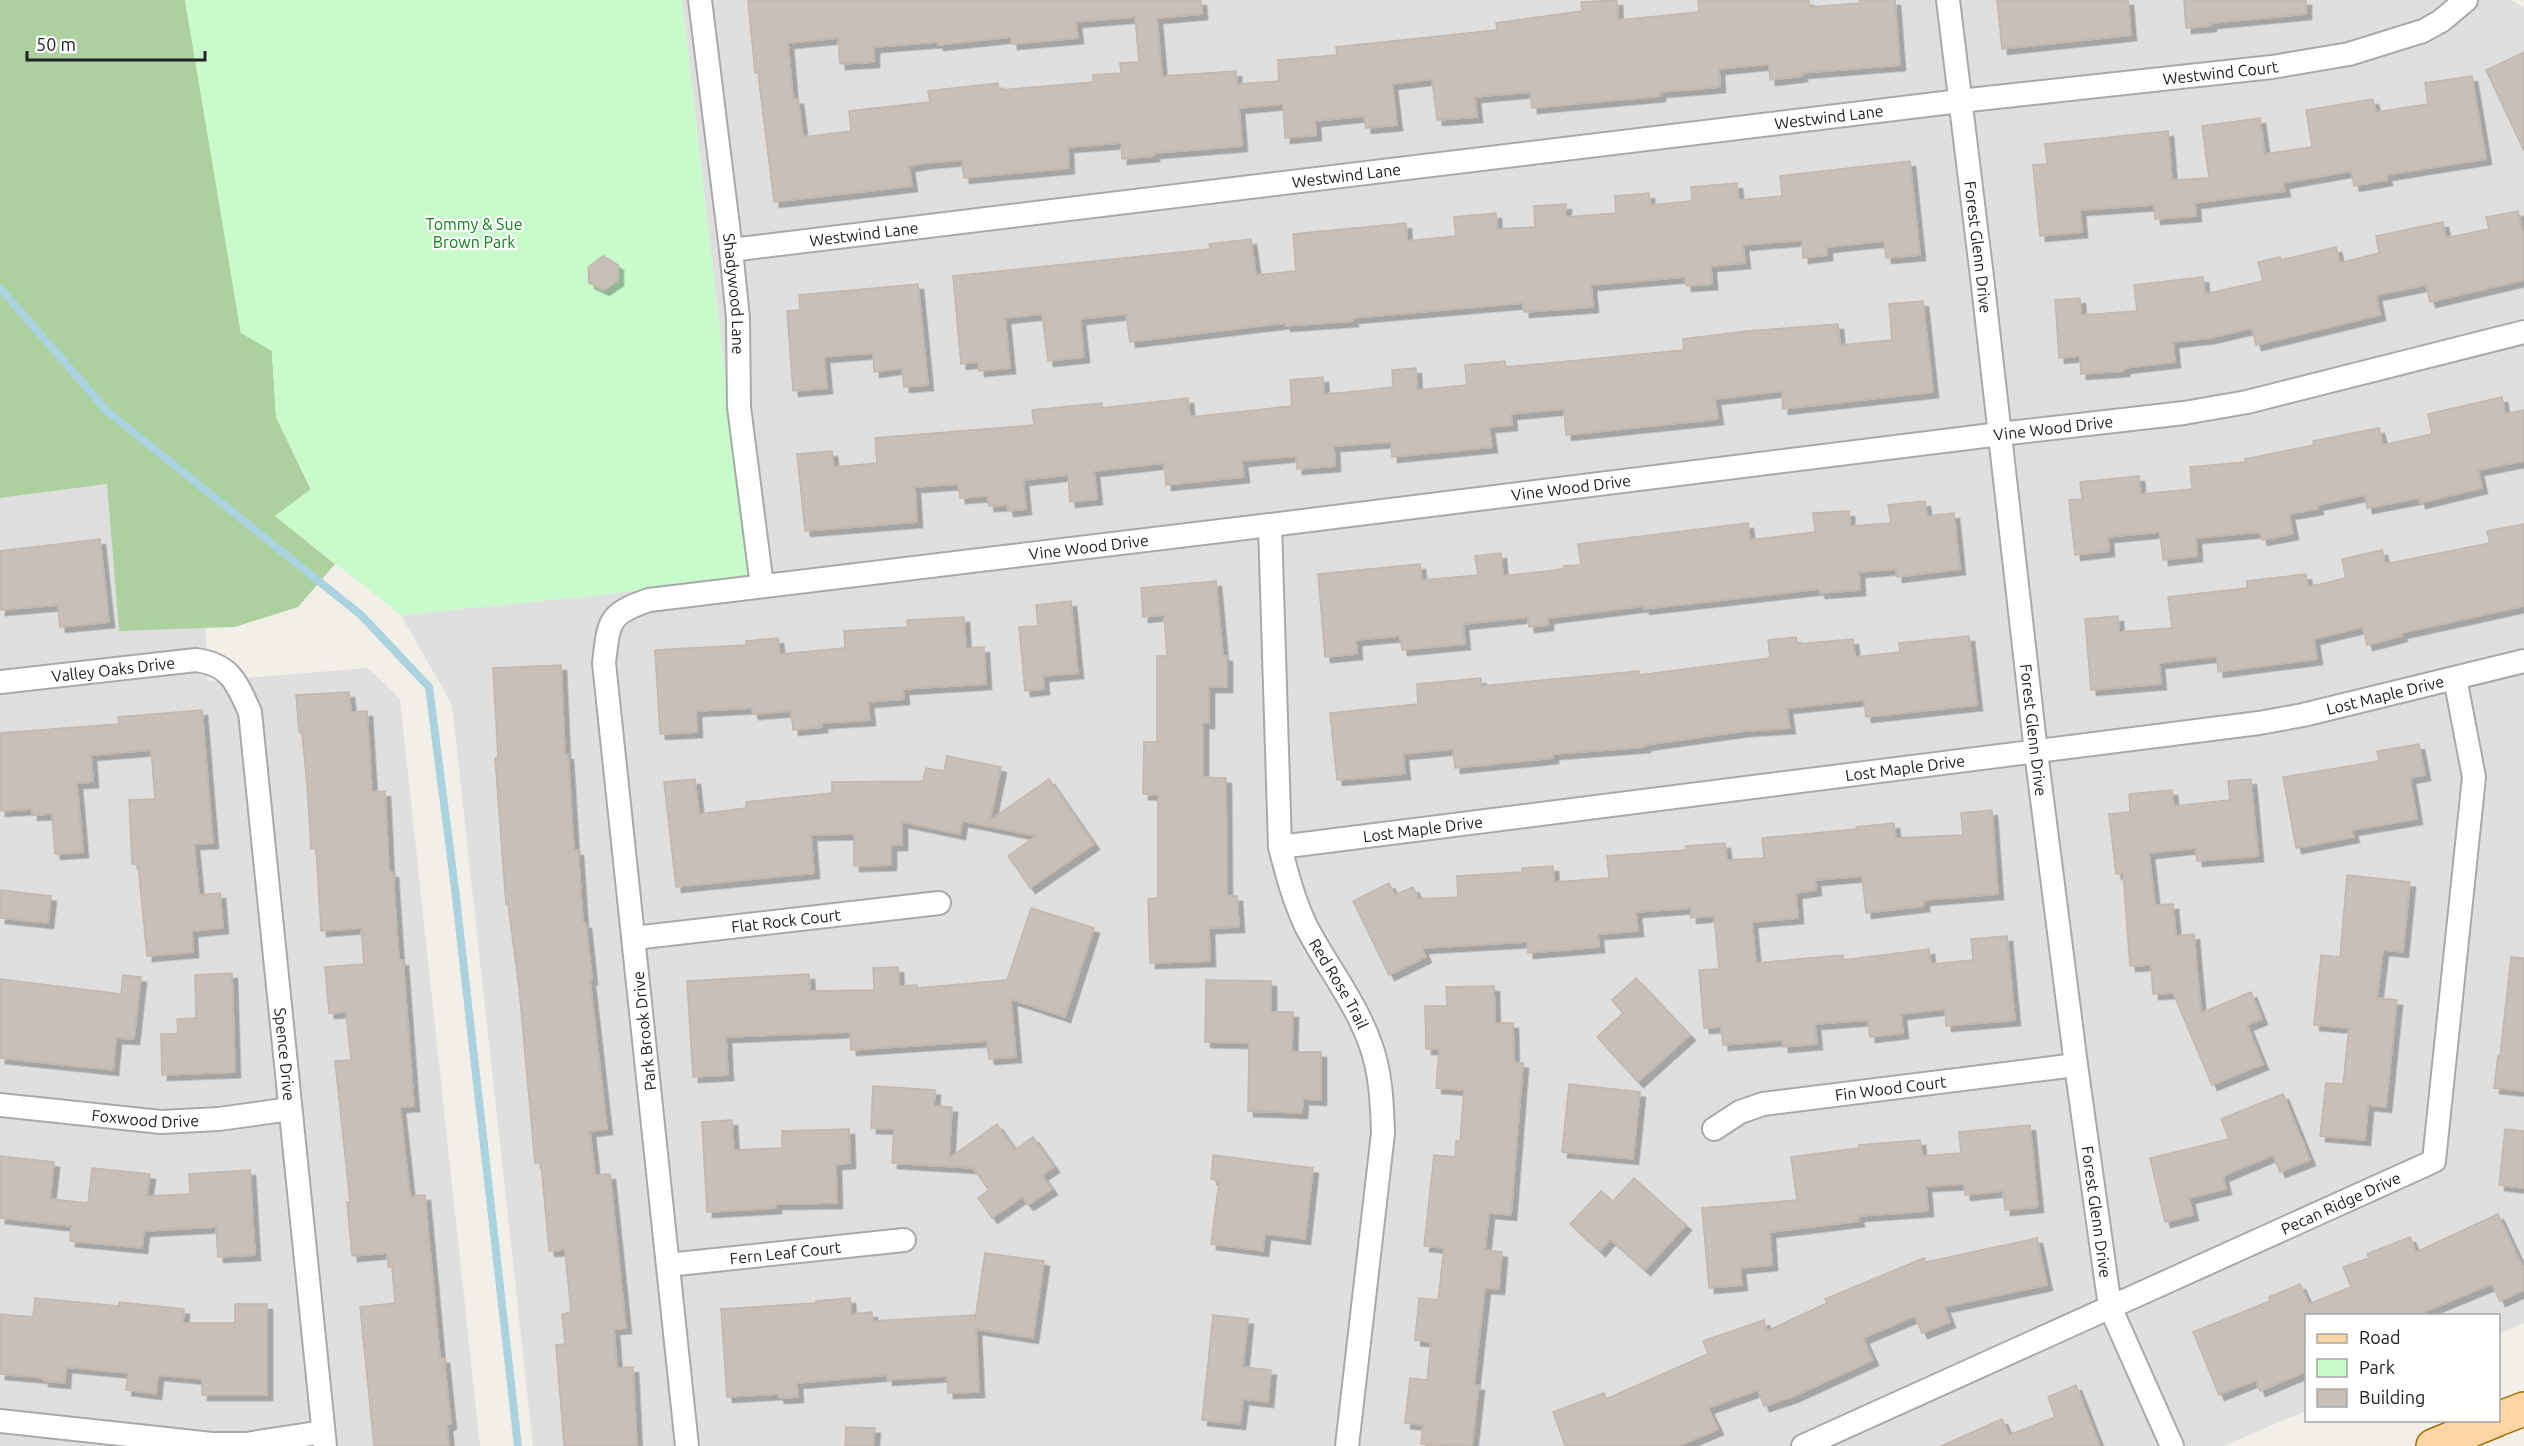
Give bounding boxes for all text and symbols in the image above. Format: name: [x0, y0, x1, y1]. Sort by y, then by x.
scale bar: [27, 24, 206, 62]
text: 50 m: [36, 34, 76, 54]
street label: Westwind Court: [2162, 57, 2280, 88]
street label: Westwind Lane: [1773, 101, 1884, 132]
street label: Westwind Lane: [1291, 160, 1402, 191]
street label: Forest Glenn Drive: [1961, 180, 1995, 314]
park label: Tommy & Sue Brown Park: [426, 215, 522, 251]
street label: Westwind Lane: [809, 218, 919, 249]
street label: Shadywood Lane: [720, 232, 747, 355]
street label: Vine Wood Drive: [1992, 412, 2114, 444]
street label: Vine Wood Drive: [1510, 471, 1632, 504]
street label: Vine Wood Drive: [1028, 531, 1150, 563]
street label: Valley Oaks Drive: [51, 653, 176, 685]
street label: Forest Glenn Drive: [2017, 663, 2051, 797]
street label: Lost Maple Drive: [2324, 672, 2446, 718]
street label: Lost Maple Drive: [1844, 751, 1966, 784]
street label: Lost Maple Drive: [1362, 812, 1484, 845]
street label: Flat Rock Court: [730, 905, 842, 936]
street label: Red Rose Trail: [1306, 935, 1372, 1032]
street label: Park Brook Drive: [629, 970, 659, 1092]
street label: Spence Drive: [271, 1007, 299, 1102]
street label: Fin Wood Court: [1834, 1072, 1948, 1104]
street label: Foxwood Drive: [91, 1106, 199, 1131]
street label: Forest Glenn Drive: [2078, 1145, 2115, 1279]
street label: Pecan Ridge Drive: [2278, 1168, 2403, 1238]
street label: Fern Leaf Court: [729, 1238, 843, 1267]
legend: [2305, 1314, 2500, 1422]
text: Road: [2359, 1327, 2401, 1347]
text: Park: [2359, 1357, 2395, 1377]
text: Building: [2359, 1387, 2425, 1407]

